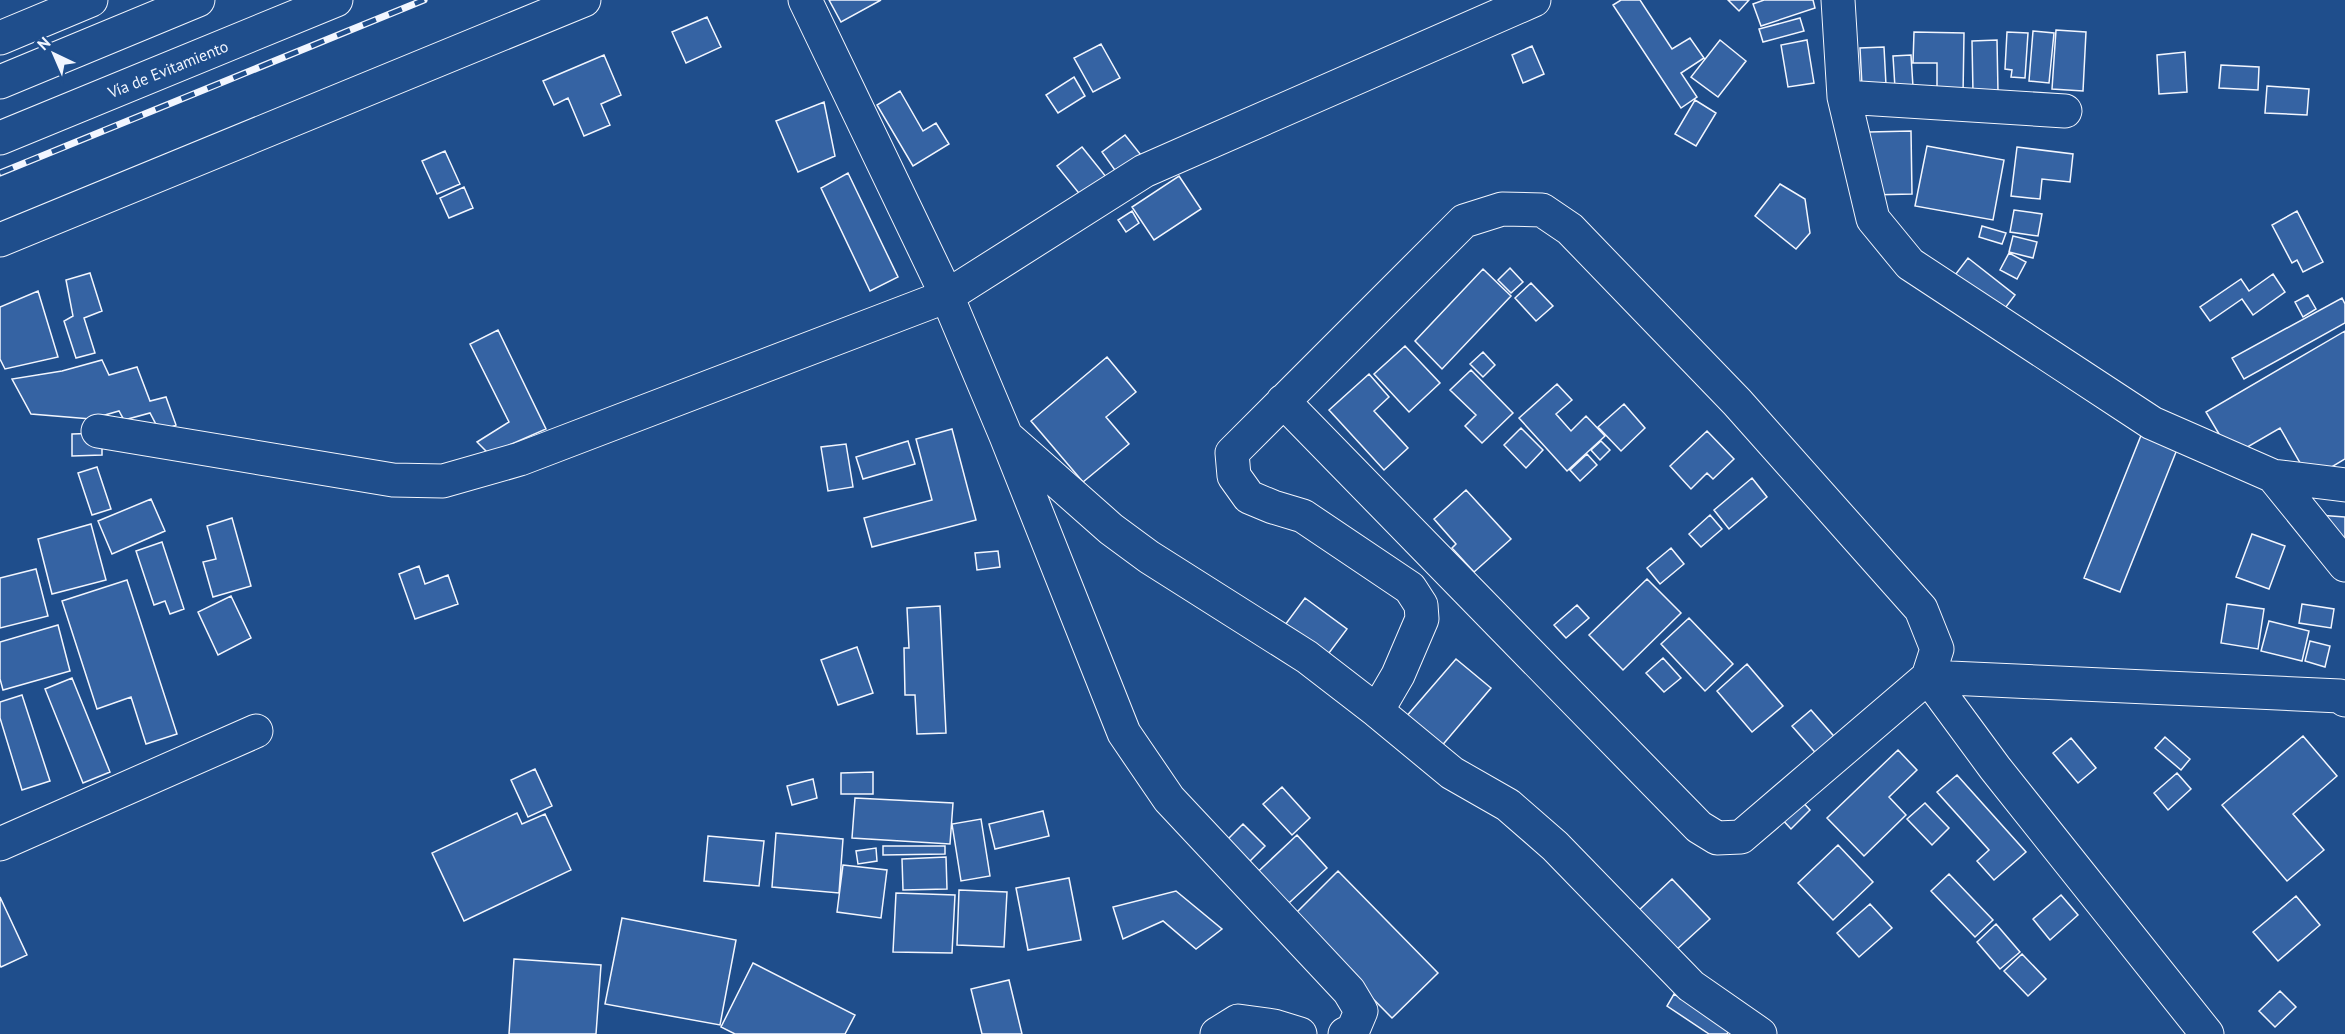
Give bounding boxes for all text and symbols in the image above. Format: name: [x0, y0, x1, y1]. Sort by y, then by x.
north arrow: [24, 24, 84, 84]
text: N: [33, 32, 54, 54]
street label: Vía de Evitamiento: [104, 36, 231, 103]

